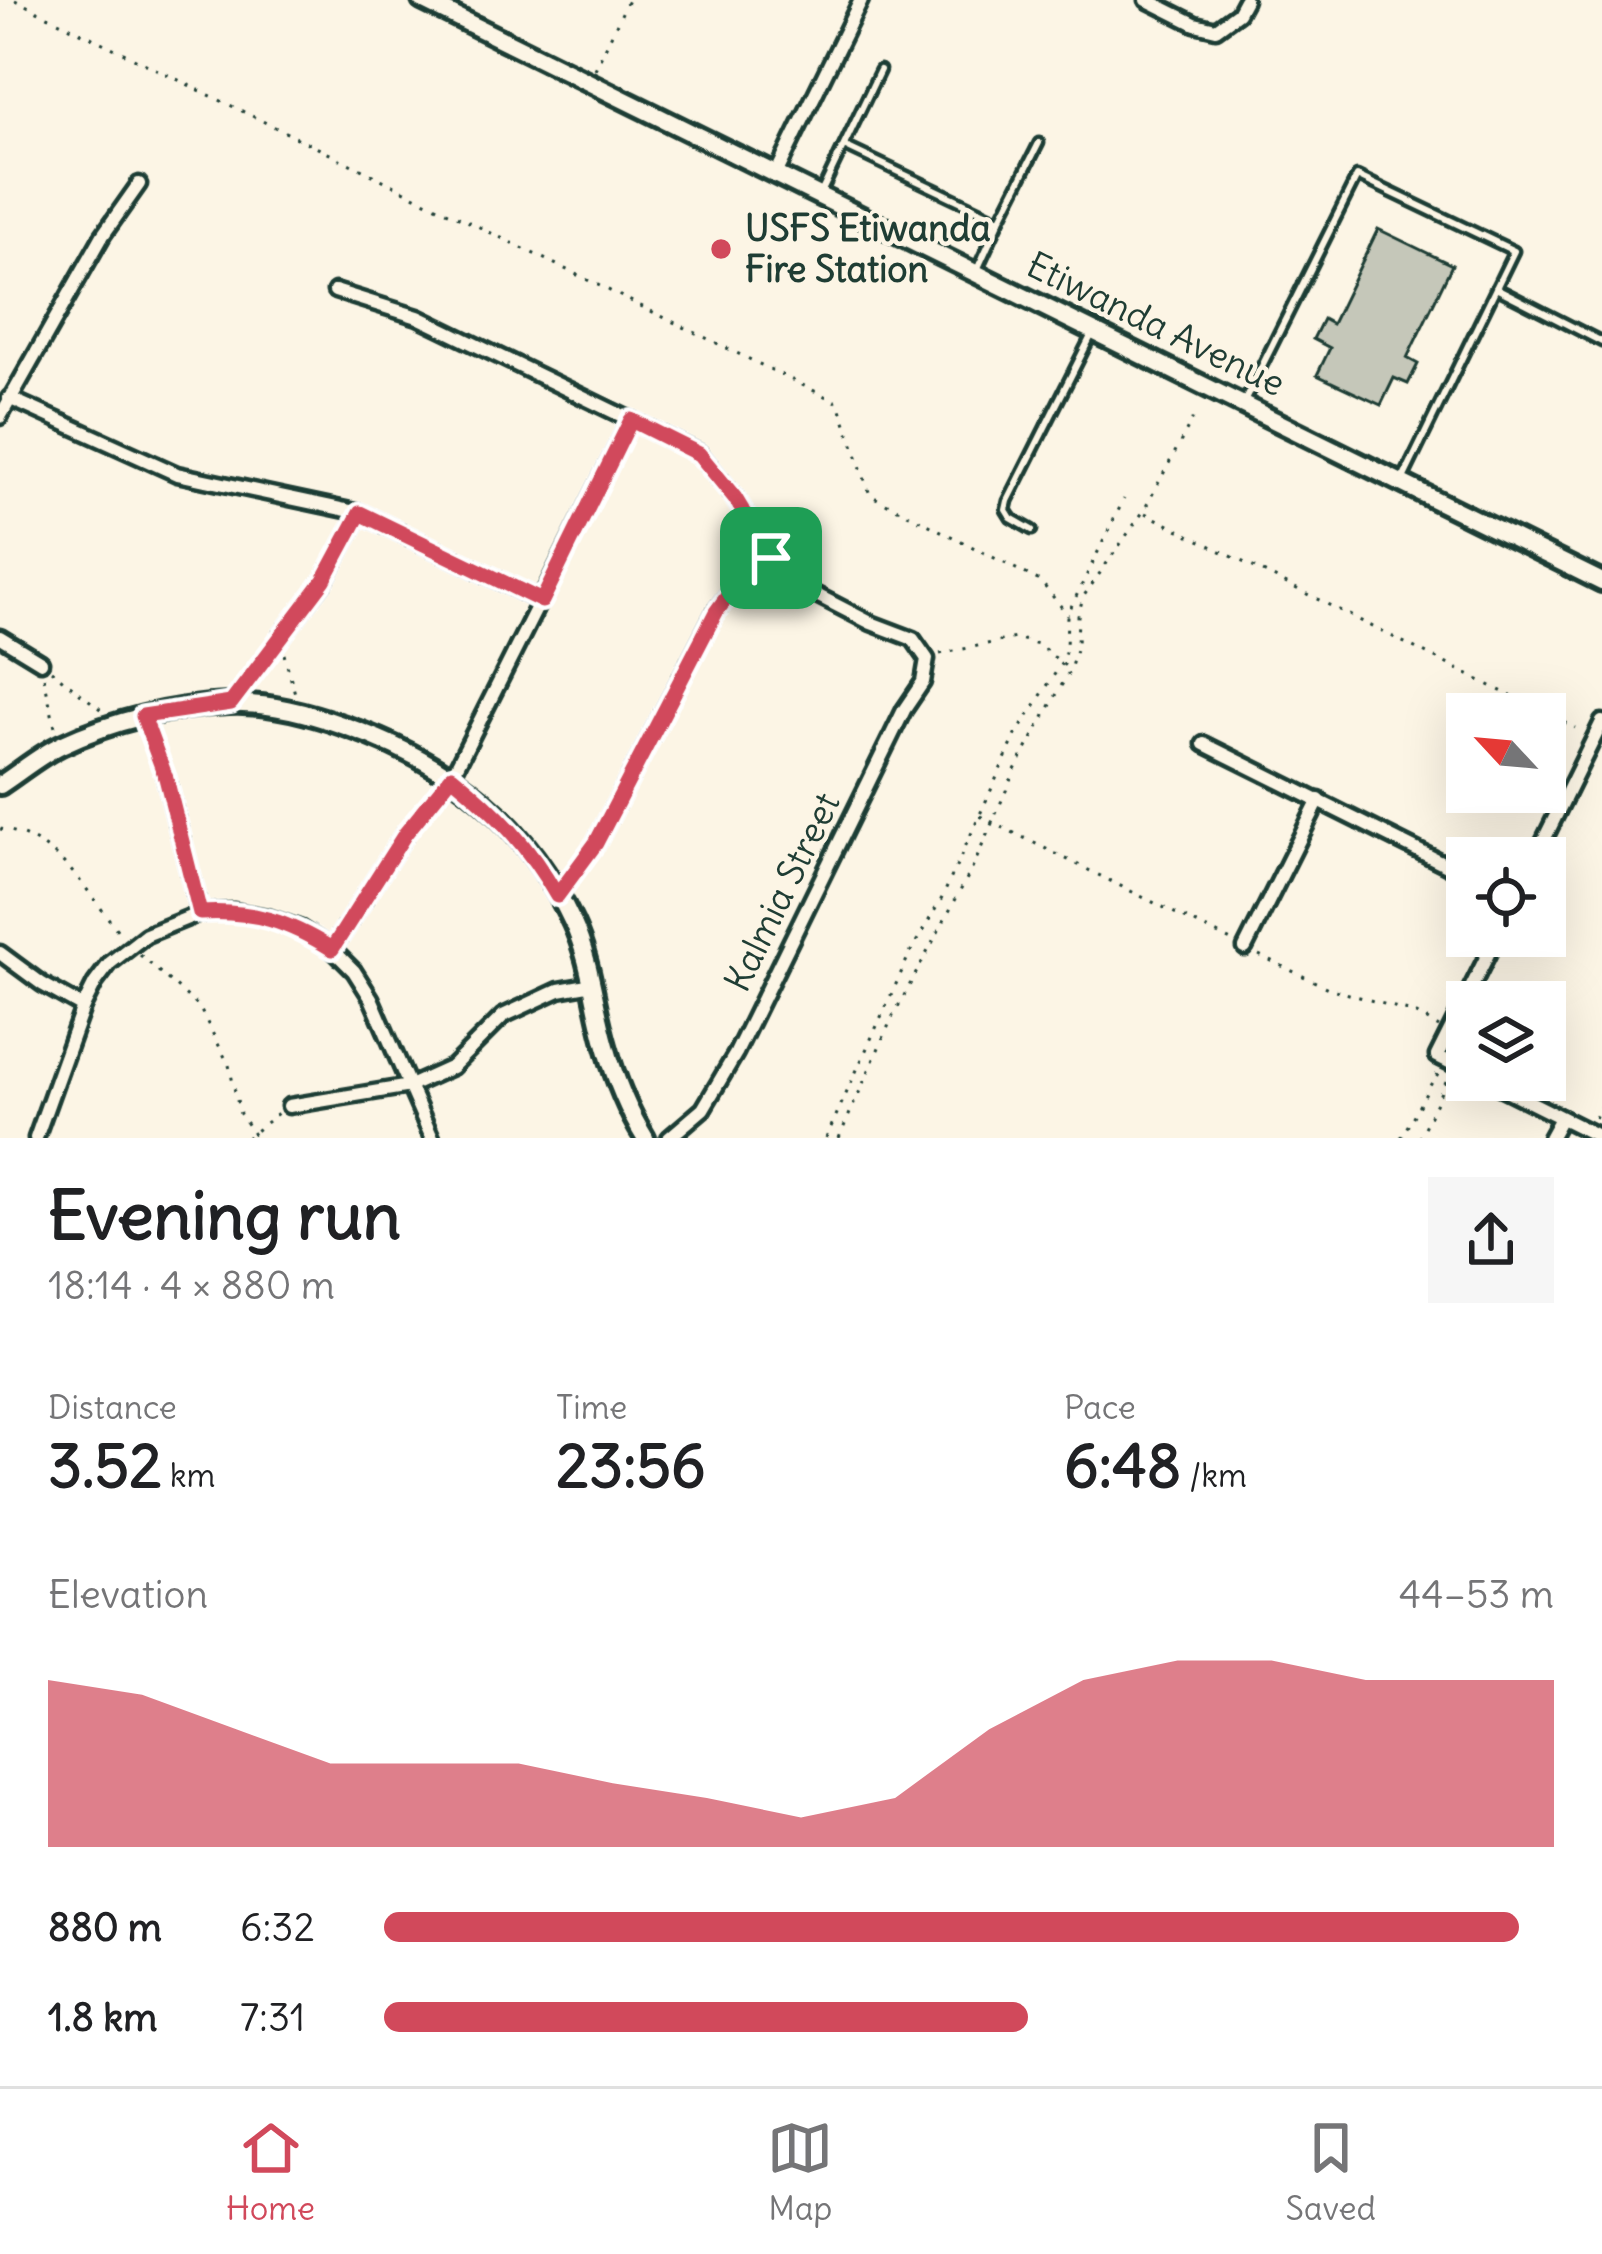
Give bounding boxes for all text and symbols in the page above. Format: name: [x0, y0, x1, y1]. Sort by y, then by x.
place label: USFS Etiwanda Fire Station: [745, 206, 991, 292]
marker: USFS Etiwanda Fire Station: [708, 236, 734, 262]
street label: Etiwanda Avenue: [1020, 242, 1292, 406]
pin: [720, 507, 822, 609]
icon: arrive: [738, 525, 804, 591]
north arrow: [1446, 693, 1566, 813]
map controls: [1446, 693, 1566, 1101]
street label: Kalmia Street: [715, 785, 849, 999]
button: locate: [1446, 837, 1566, 957]
button: layers: [1446, 981, 1566, 1101]
text: Evening run: [48, 1174, 401, 1257]
button: share: [1428, 1177, 1554, 1303]
text: 18:14 · 4 × 880 m: [48, 1261, 335, 1310]
text: Distance: [48, 1386, 177, 1428]
text: Time: [556, 1386, 627, 1428]
text: Pace: [1064, 1386, 1136, 1428]
text: 3.52: [48, 1428, 162, 1503]
text: 23:56: [556, 1428, 706, 1503]
text: 6:48: [1064, 1428, 1181, 1503]
text: km: [162, 1454, 216, 1496]
text: /km: [1181, 1454, 1247, 1496]
text: Elevation: [48, 1570, 208, 1619]
text: 44–53 m: [1399, 1570, 1554, 1619]
text: 880 m: [48, 1903, 162, 1952]
text: 6:32: [240, 1903, 315, 1952]
text: 1.8 km: [48, 1993, 157, 2042]
text: 7:31: [240, 1993, 305, 2042]
tab: Home: [226, 2115, 315, 2229]
tab: Map: [767, 2115, 833, 2229]
tab: Saved: [1285, 2115, 1376, 2229]

